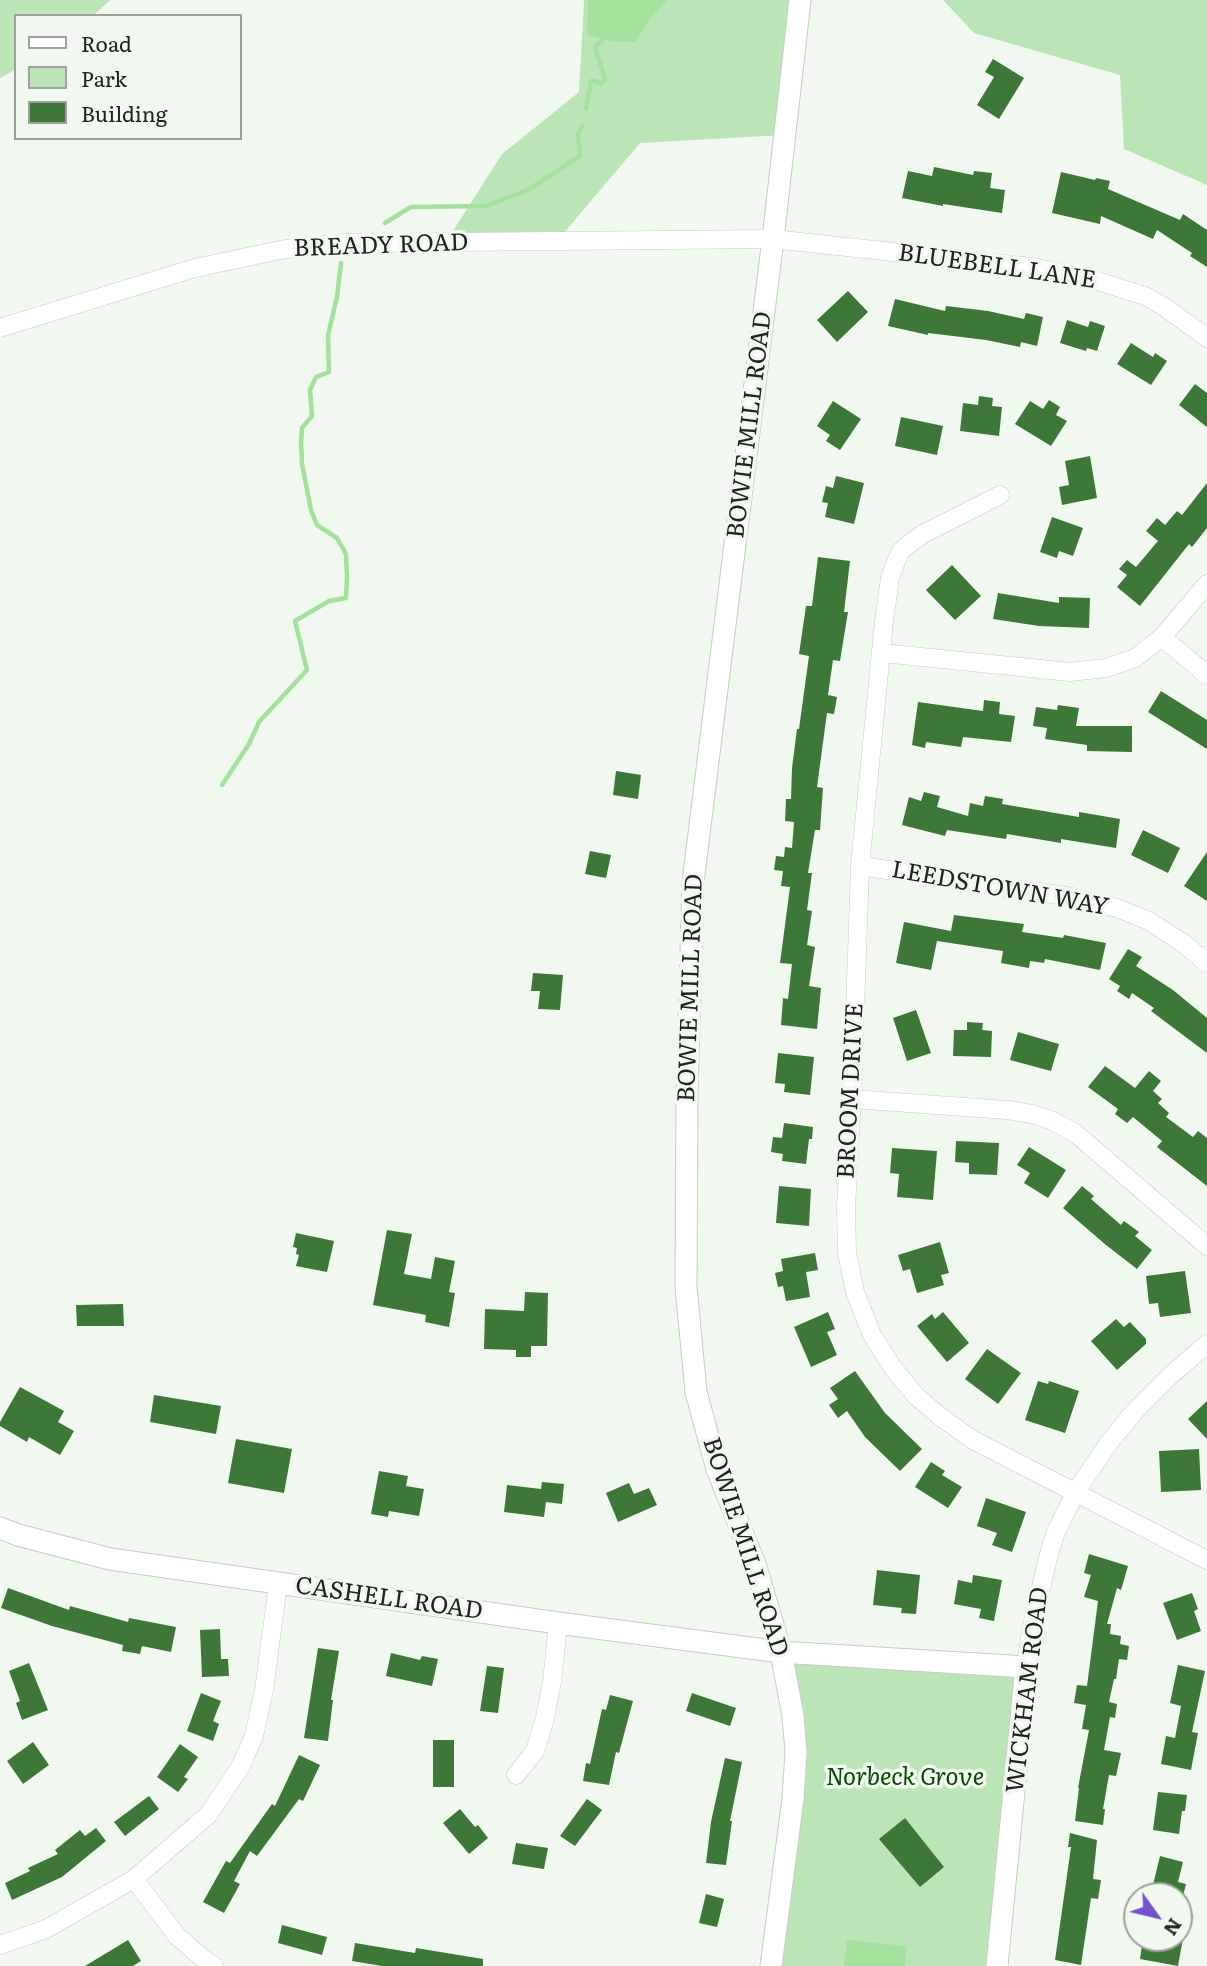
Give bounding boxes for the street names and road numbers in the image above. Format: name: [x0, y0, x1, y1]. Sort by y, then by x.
street label: BREADY ROAD: [293, 229, 469, 263]
street label: BLUEBELL LANE: [896, 239, 1098, 295]
street label: BOWIE MILL ROAD: [722, 310, 778, 540]
street label: LEEDSTOWN WAY: [889, 856, 1111, 922]
street label: BOWIE MILL ROAD: [673, 873, 709, 1103]
street label: BROOM DRIVE: [832, 1002, 870, 1180]
street label: BOWIE MILL ROAD: [696, 1434, 794, 1660]
street label: CASHELL ROAD: [294, 1572, 484, 1626]
street label: WICKHAM ROAD: [1001, 1585, 1055, 1795]

